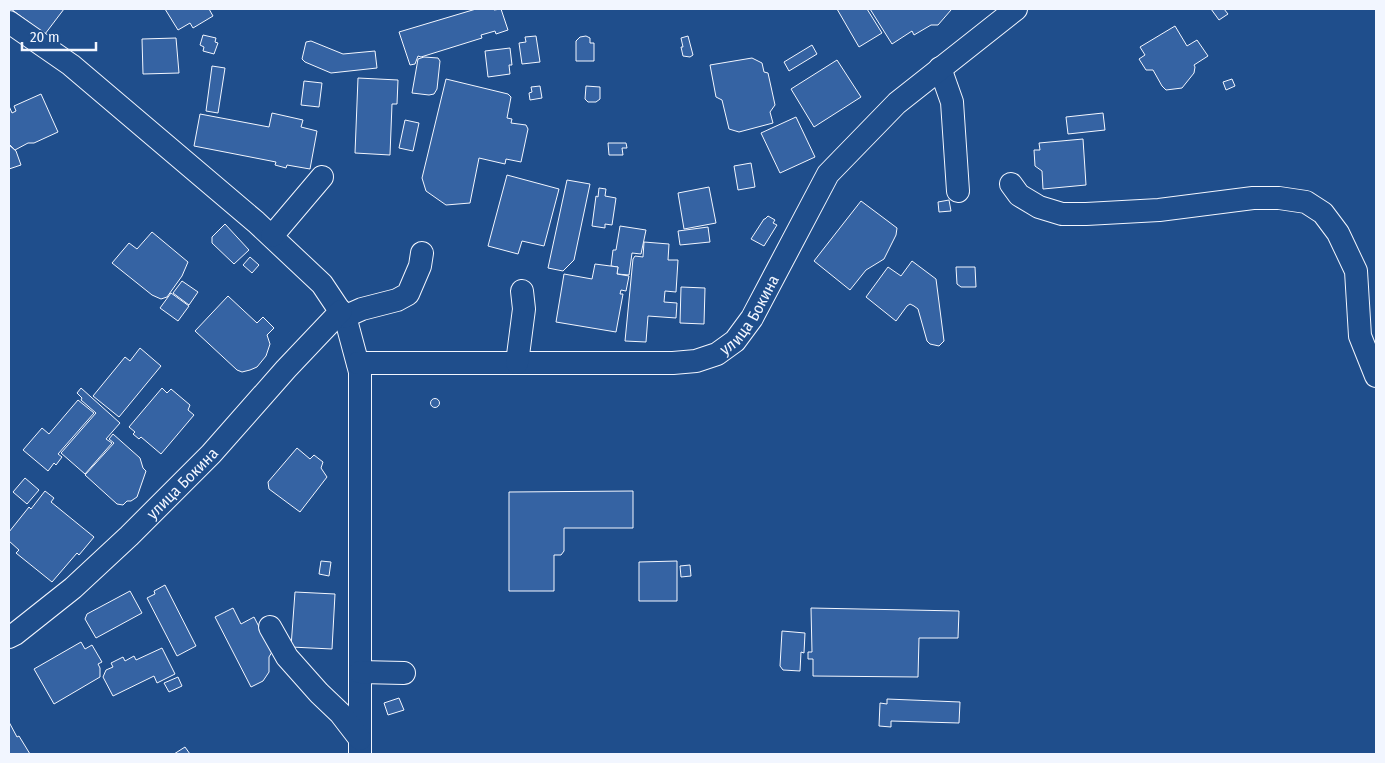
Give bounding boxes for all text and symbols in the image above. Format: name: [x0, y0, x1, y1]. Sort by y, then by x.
scale bar: [22, 20, 96, 52]
text: 20 m: [30, 28, 60, 46]
street label: улица Бокина: [716, 271, 783, 359]
street label: улица Бокина: [142, 443, 222, 523]

